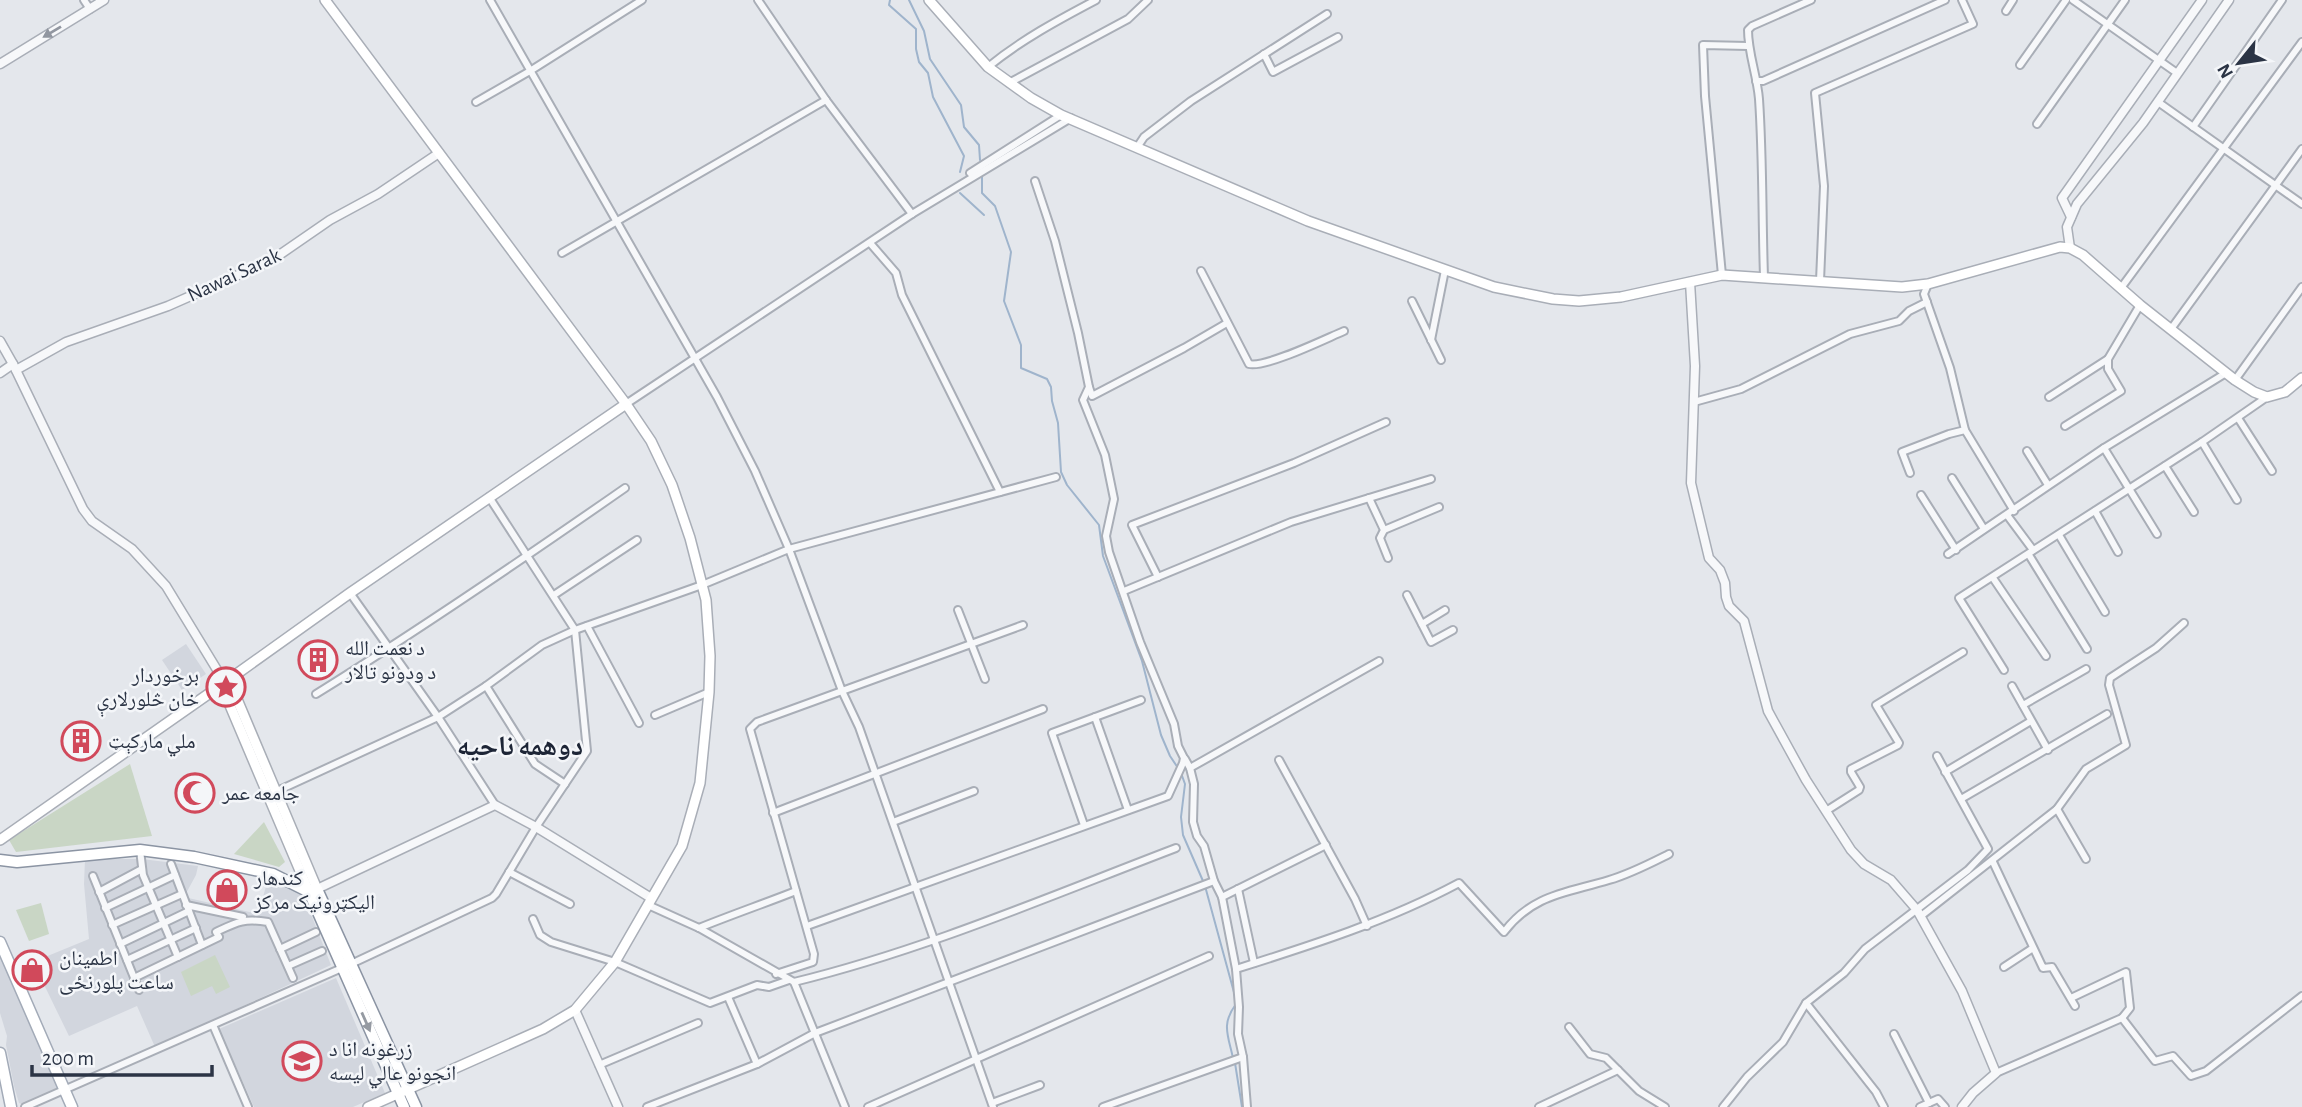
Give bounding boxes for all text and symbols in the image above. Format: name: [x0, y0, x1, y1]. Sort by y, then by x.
one-way arrow: [43, 26, 62, 38]
north arrow: [2204, 28, 2274, 98]
text: N: [2214, 60, 2237, 81]
street label: Nawai Sarak: [184, 244, 284, 306]
place label: د نعمت الله د ودونو تالار: [344, 638, 436, 683]
building icon: د نعمت الله د ودونو تالار: [297, 639, 339, 681]
place label: برخوردار خان څلورلارې: [96, 665, 199, 717]
place icon: برخوردار خان څلورلارې: [205, 666, 247, 708]
building icon: ملي مارکېټ: [60, 720, 102, 762]
place label: ملي مارکېټ: [108, 731, 196, 757]
district label: دوهمه ناحیه: [457, 733, 583, 762]
mosque icon: جامعه عمر: [174, 772, 216, 814]
place label: جامعه عمر: [221, 783, 300, 804]
place label: کندهار الیکټرونیک مرکز: [253, 868, 375, 913]
shop icon: کندهار الیکټرونیک مرکز: [206, 869, 248, 911]
place label: اطمینان ساعت پلورنځی: [59, 948, 174, 995]
shop icon: اطمینان ساعت پلورنځی: [11, 949, 53, 991]
one-way arrow: [361, 1011, 372, 1032]
scale bar: [32, 1034, 212, 1078]
place label: زرغونه انا د انجونو عالي لیسه: [329, 1039, 456, 1089]
school or university icon: زرغونه انا د انجونو عالي لیسه: [281, 1040, 323, 1082]
text: 200 m: [42, 1048, 94, 1069]

